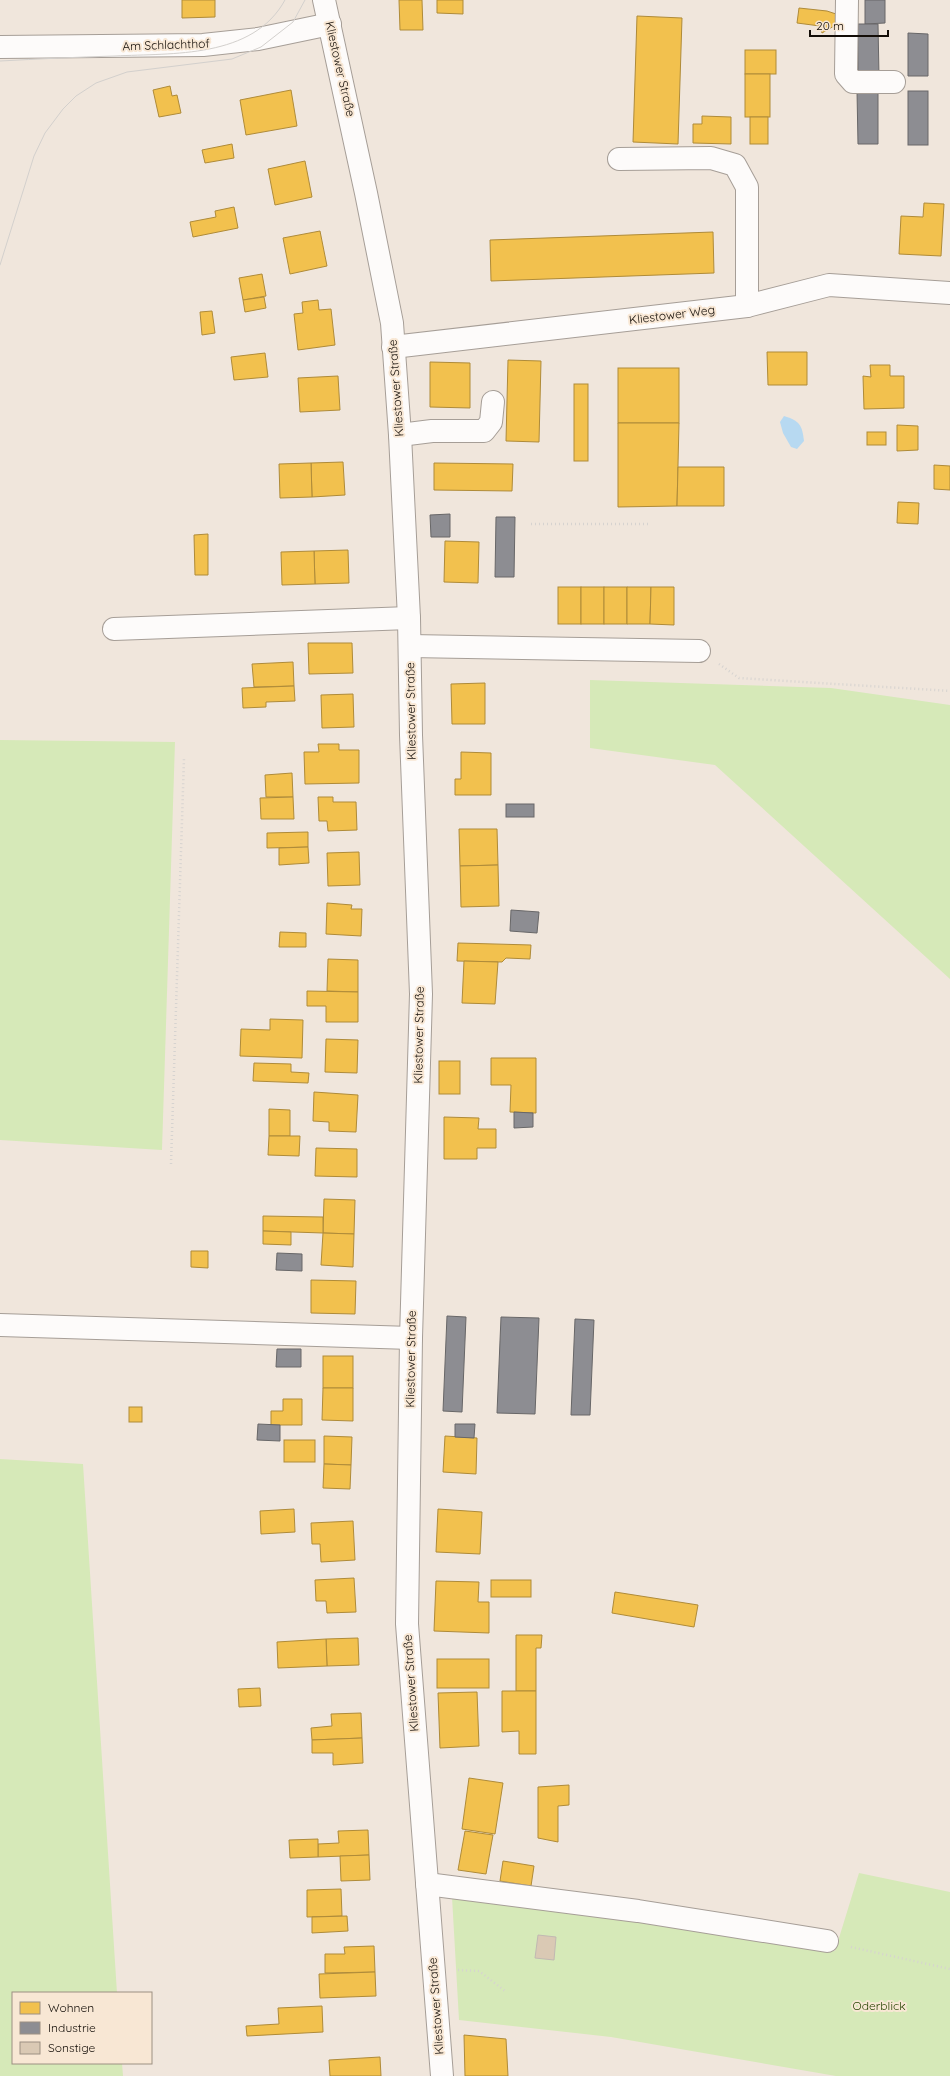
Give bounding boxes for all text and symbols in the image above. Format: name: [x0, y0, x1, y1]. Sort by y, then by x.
scale bar: [810, 12, 888, 38]
text: 20 m: [816, 18, 844, 33]
street label: Kliestower Straße: [322, 20, 359, 118]
street label: Am Schlachthof: [122, 35, 211, 54]
street label: Kliestower Weg: [628, 302, 716, 327]
street label: Kliestower Straße: [385, 339, 406, 437]
street label: Kliestower Straße: [402, 662, 419, 760]
street label: Kliestower Straße: [410, 986, 427, 1084]
street label: Kliestower Straße: [402, 1310, 419, 1408]
street label: Kliestower Straße: [400, 1634, 421, 1732]
street label: Kliestower Straße: [425, 1957, 446, 2055]
legend: [12, 1992, 152, 2064]
park label: Oderblick: [852, 1998, 906, 2013]
text: Wohnen: [48, 2000, 94, 2015]
text: Industrie: [48, 2020, 96, 2035]
text: Sonstige: [48, 2040, 95, 2055]

